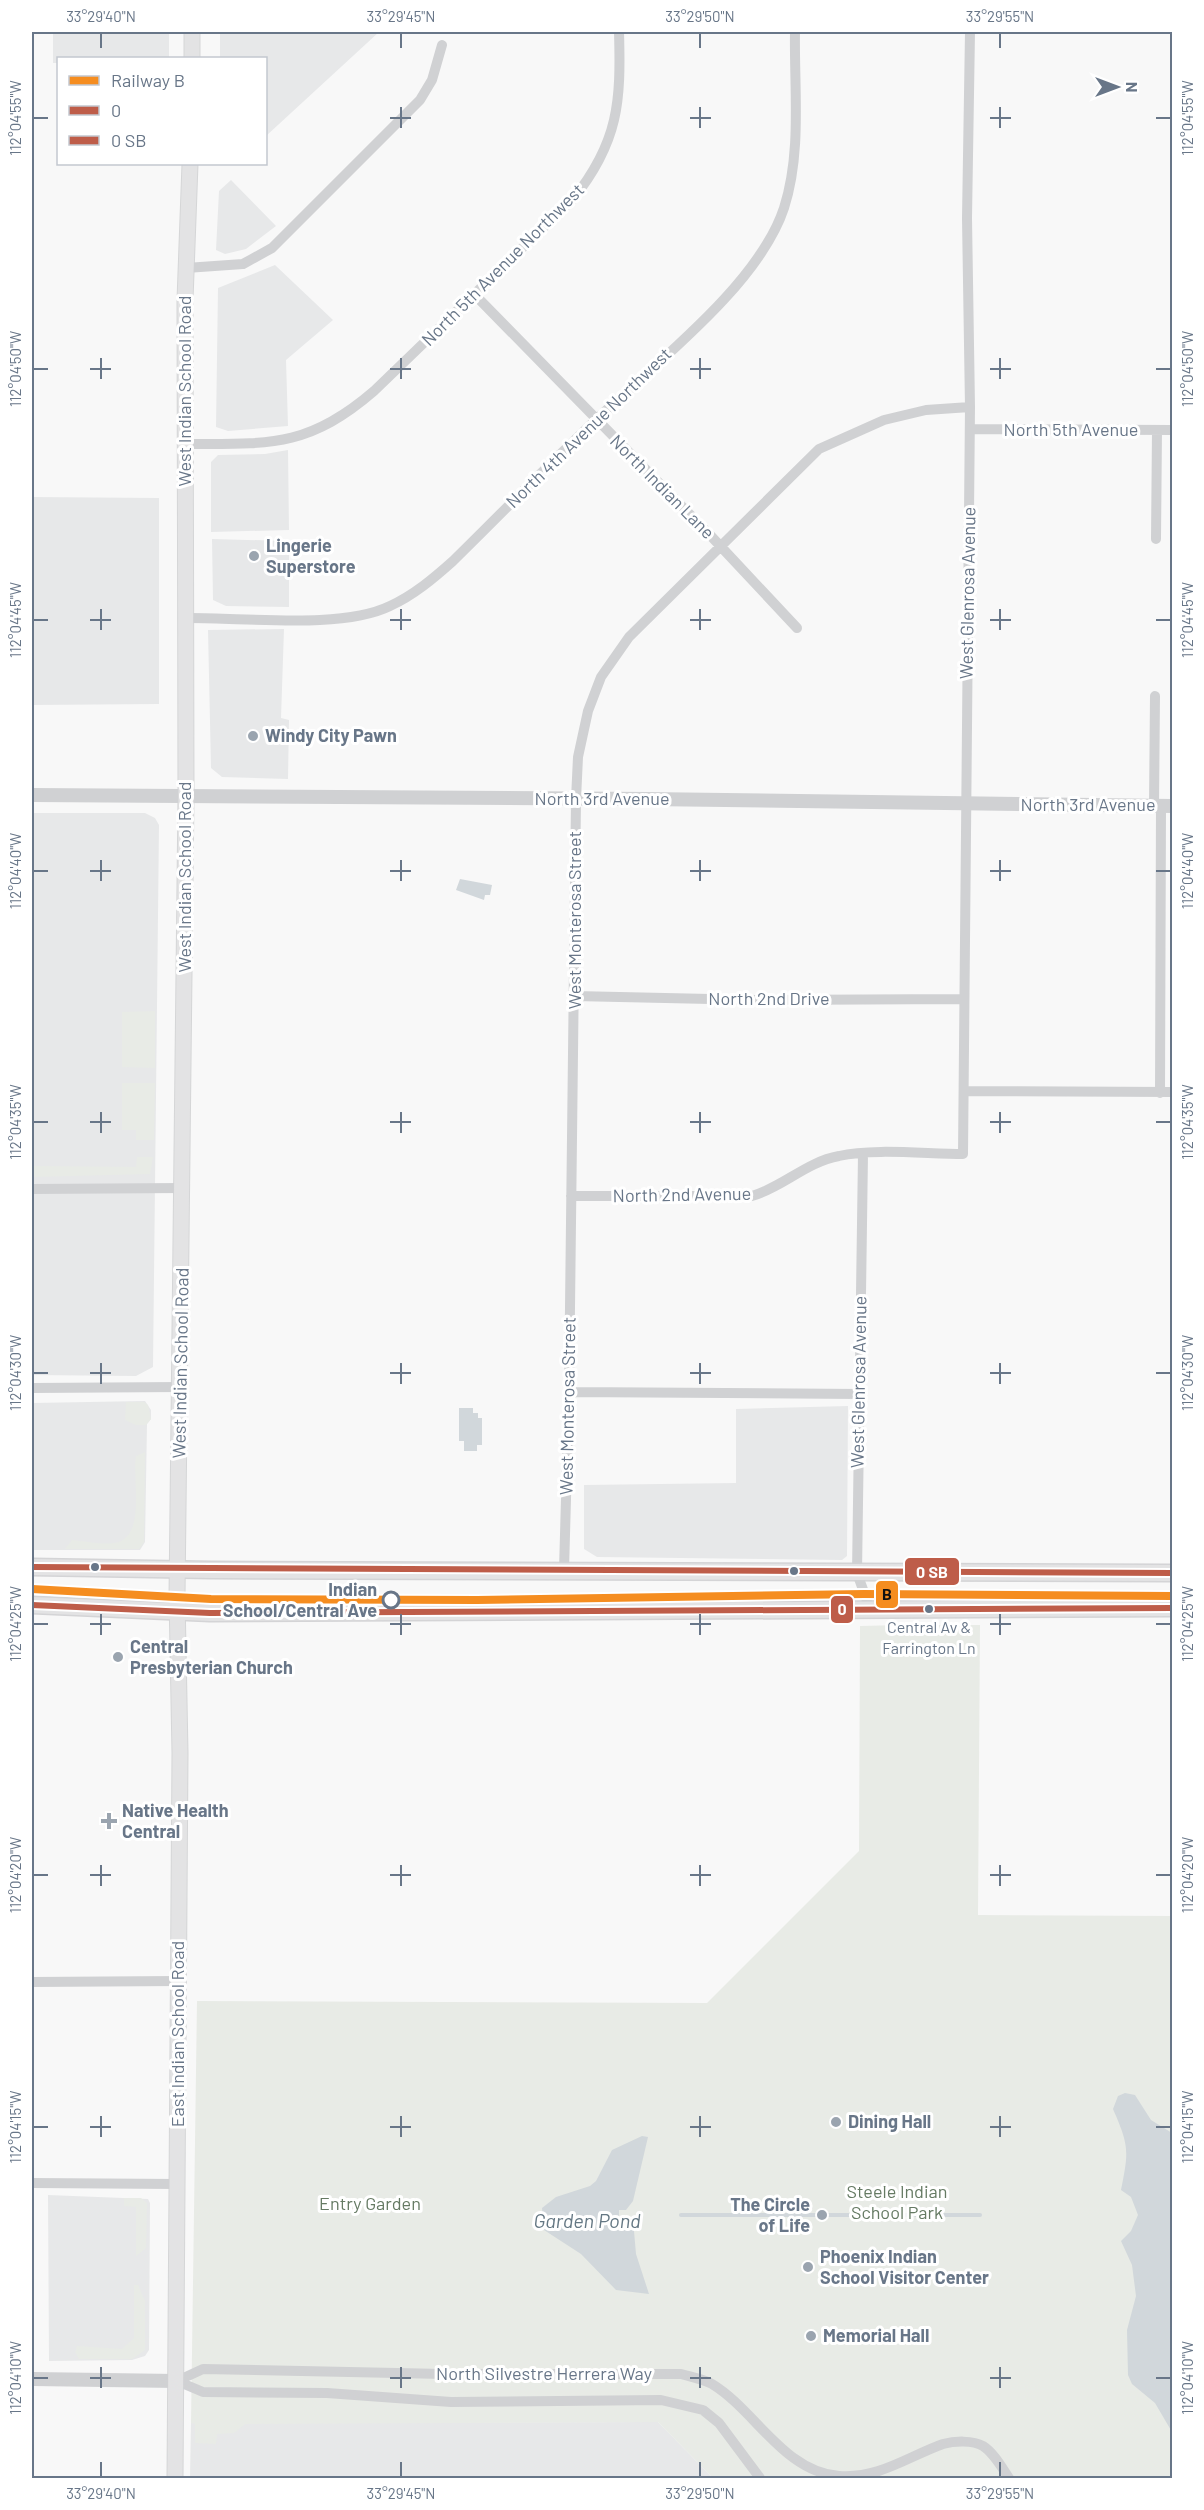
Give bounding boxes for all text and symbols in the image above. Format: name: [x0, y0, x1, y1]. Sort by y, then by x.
text: 33°29'40"N: [66, 7, 136, 25]
text: 33°29'45"N: [367, 7, 435, 25]
text: 33°29'50"N: [665, 7, 735, 25]
text: 33°29'55"N: [966, 7, 1034, 25]
legend: [57, 57, 267, 165]
north arrow: [1087, 57, 1147, 117]
text: Railway B: [111, 69, 185, 91]
text: 112°04'55"W: [6, 80, 24, 156]
text: 112°04'55"W: [1178, 80, 1196, 156]
text: N: [1123, 82, 1142, 92]
text: 0: [111, 99, 121, 121]
text: 0 SB: [111, 129, 147, 151]
street label: North 5th Avenue Northwest: [416, 178, 588, 350]
street label: West Indian School Road: [173, 296, 195, 486]
text: 112°04'50"W: [6, 331, 24, 407]
text: 112°04'50"W: [1178, 331, 1196, 407]
street label: North 4th Avenue Northwest: [501, 342, 676, 512]
street label: North 5th Avenue: [1004, 418, 1138, 440]
street label: North Indian Lane: [606, 430, 719, 543]
street label: West Glenrosa Avenue: [954, 507, 980, 679]
place label: Lingerie Superstore: [266, 534, 356, 577]
marker: Lingerie Superstore: [247, 549, 261, 563]
text: 112°04'45"W: [6, 582, 24, 658]
text: 112°04'45"W: [1178, 582, 1196, 658]
place label: Windy City Pawn: [265, 724, 397, 746]
marker: Windy City Pawn: [246, 729, 260, 743]
street label: West Indian School Road: [173, 782, 195, 972]
street label: North 3rd Avenue: [535, 787, 670, 809]
street label: North 3rd Avenue: [1021, 793, 1156, 815]
street label: West Monterosa Street: [563, 831, 585, 1009]
text: 112°04'40"W: [6, 833, 24, 909]
text: 112°04'40"W: [1178, 833, 1196, 909]
street label: North 2nd Drive: [708, 987, 830, 1009]
text: 112°04'35"W: [6, 1084, 24, 1160]
text: 112°04'35"W: [1178, 1084, 1196, 1160]
street label: North 2nd Avenue: [613, 1182, 751, 1206]
street label: West Indian School Road: [167, 1267, 193, 1459]
street label: West Glenrosa Avenue: [845, 1296, 871, 1468]
street label: West Monterosa Street: [554, 1317, 580, 1495]
text: 112°04'30"W: [6, 1335, 24, 1411]
text: 112°04'30"W: [1178, 1335, 1196, 1411]
line badge: 0 SB: [904, 1557, 960, 1586]
unlabelled marker: [89, 1561, 101, 1573]
text: 0 SB: [916, 1562, 948, 1581]
unlabelled marker: [788, 1565, 800, 1577]
place label: Indian School/Central Ave: [223, 1578, 377, 1621]
line badge: B: [875, 1580, 899, 1609]
text: B: [882, 1584, 892, 1603]
text: 112°04'25"W: [6, 1586, 24, 1662]
text: 112°04'25"W: [1178, 1586, 1196, 1662]
marker: Indian School/Central Ave: [382, 1591, 400, 1609]
line badge: 0: [830, 1595, 854, 1624]
text: 0: [837, 1599, 847, 1618]
marker: Central Av & Farrington Ln: [923, 1603, 935, 1615]
place label: Central Av & Farrington Ln: [882, 1617, 976, 1657]
place label: Central Presbyterian Church: [130, 1635, 293, 1678]
marker: Central Presbyterian Church: [111, 1650, 125, 1664]
place label: Native Health Central: [122, 1799, 229, 1842]
marker: Native Health Central: [100, 1812, 118, 1830]
text: 112°04'20"W: [6, 1837, 24, 1913]
text: 112°04'20"W: [1178, 1837, 1196, 1913]
street label: East Indian School Road: [166, 1941, 188, 2127]
text: 112°04'15"W: [6, 2091, 24, 2163]
text: 112°04'15"W: [1178, 2091, 1196, 2163]
place label: Dining Hall: [848, 2110, 931, 2132]
marker: Dining Hall: [829, 2115, 843, 2129]
park label: Steele Indian School Park: [847, 2180, 947, 2223]
park label: Entry Garden: [319, 2192, 421, 2214]
place label: The Circle of Life: [730, 2193, 810, 2236]
water label: Garden Pond: [533, 2208, 641, 2232]
marker: The Circle of Life: [815, 2208, 829, 2222]
place label: Phoenix Indian School Visitor Center: [820, 2245, 989, 2288]
marker: Phoenix Indian School Visitor Center: [801, 2260, 815, 2274]
place label: Memorial Hall: [823, 2324, 929, 2346]
marker: Memorial Hall: [804, 2329, 818, 2343]
text: 112°04'10"W: [6, 2341, 24, 2415]
text: 112°04'10"W: [1178, 2341, 1196, 2415]
street label: North Silvestre Herrera Way: [436, 2362, 652, 2384]
text: 33°29'40"N: [66, 2484, 136, 2502]
text: 33°29'45"N: [367, 2484, 435, 2502]
text: 33°29'50"N: [665, 2484, 735, 2502]
text: 33°29'55"N: [966, 2484, 1034, 2502]

